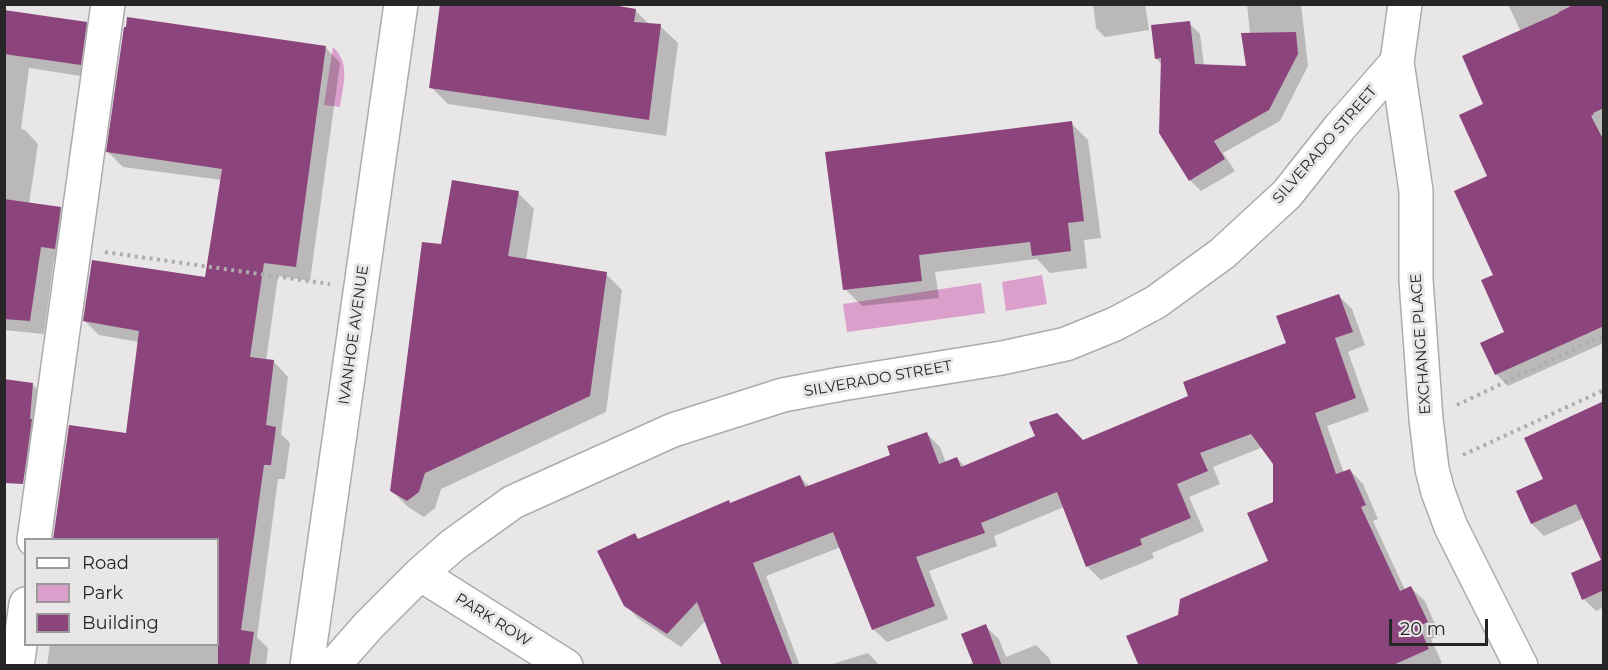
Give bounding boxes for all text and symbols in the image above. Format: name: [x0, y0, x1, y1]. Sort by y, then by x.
street label: SILVERADO STREET: [1269, 83, 1381, 207]
street label: IVANHOE AVENUE: [335, 264, 373, 406]
street label: EXCHANGE PLACE: [1407, 273, 1435, 415]
street label: SILVERADO STREET: [803, 357, 953, 401]
legend: [24, 538, 219, 646]
text: Road: [82, 552, 129, 574]
text: Park: [82, 582, 123, 604]
street label: PARK ROW: [452, 590, 534, 650]
scale bar: [1392, 607, 1491, 645]
text: Building: [82, 612, 159, 634]
text: 20 m: [1400, 618, 1446, 640]

